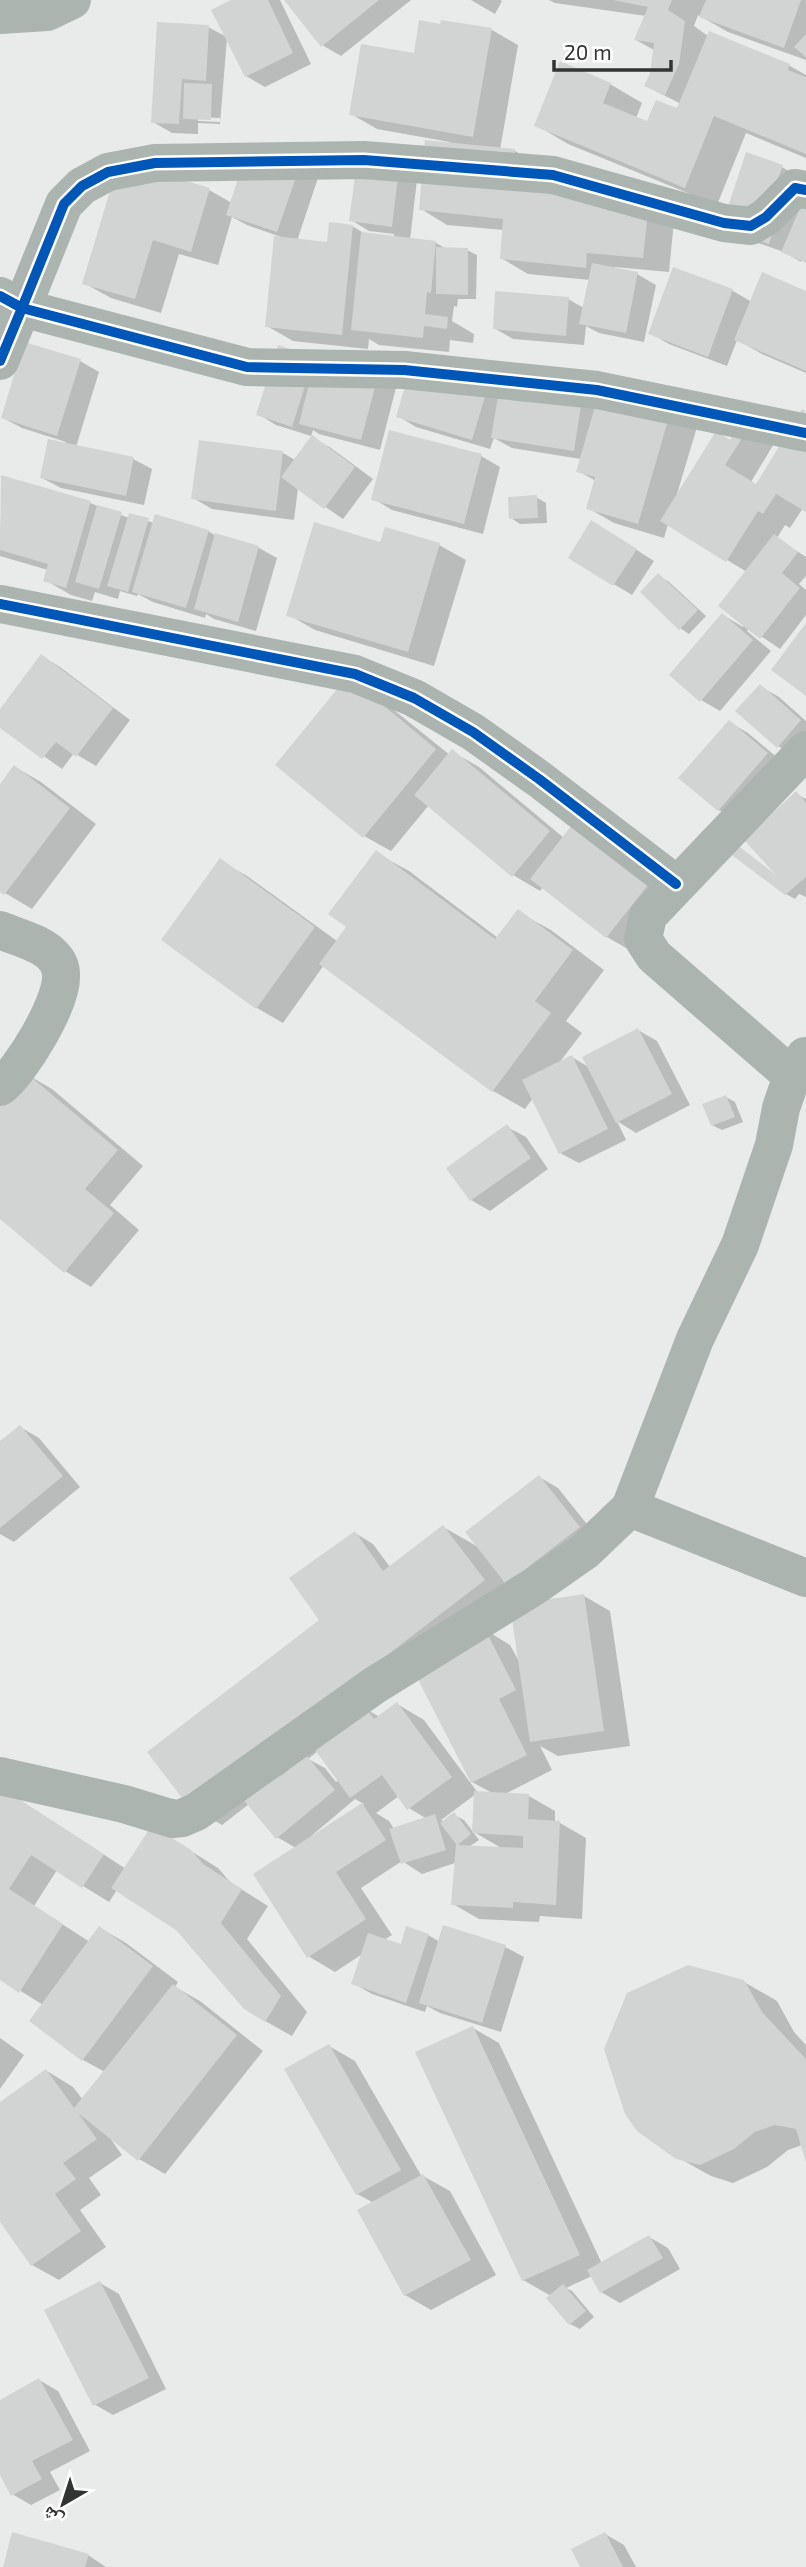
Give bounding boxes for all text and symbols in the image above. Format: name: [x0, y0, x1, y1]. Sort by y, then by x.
scale bar: [554, 28, 671, 72]
text: 20 m: [564, 39, 612, 64]
north arrow: [28, 2469, 98, 2539]
text: ش: [37, 2502, 68, 2533]

